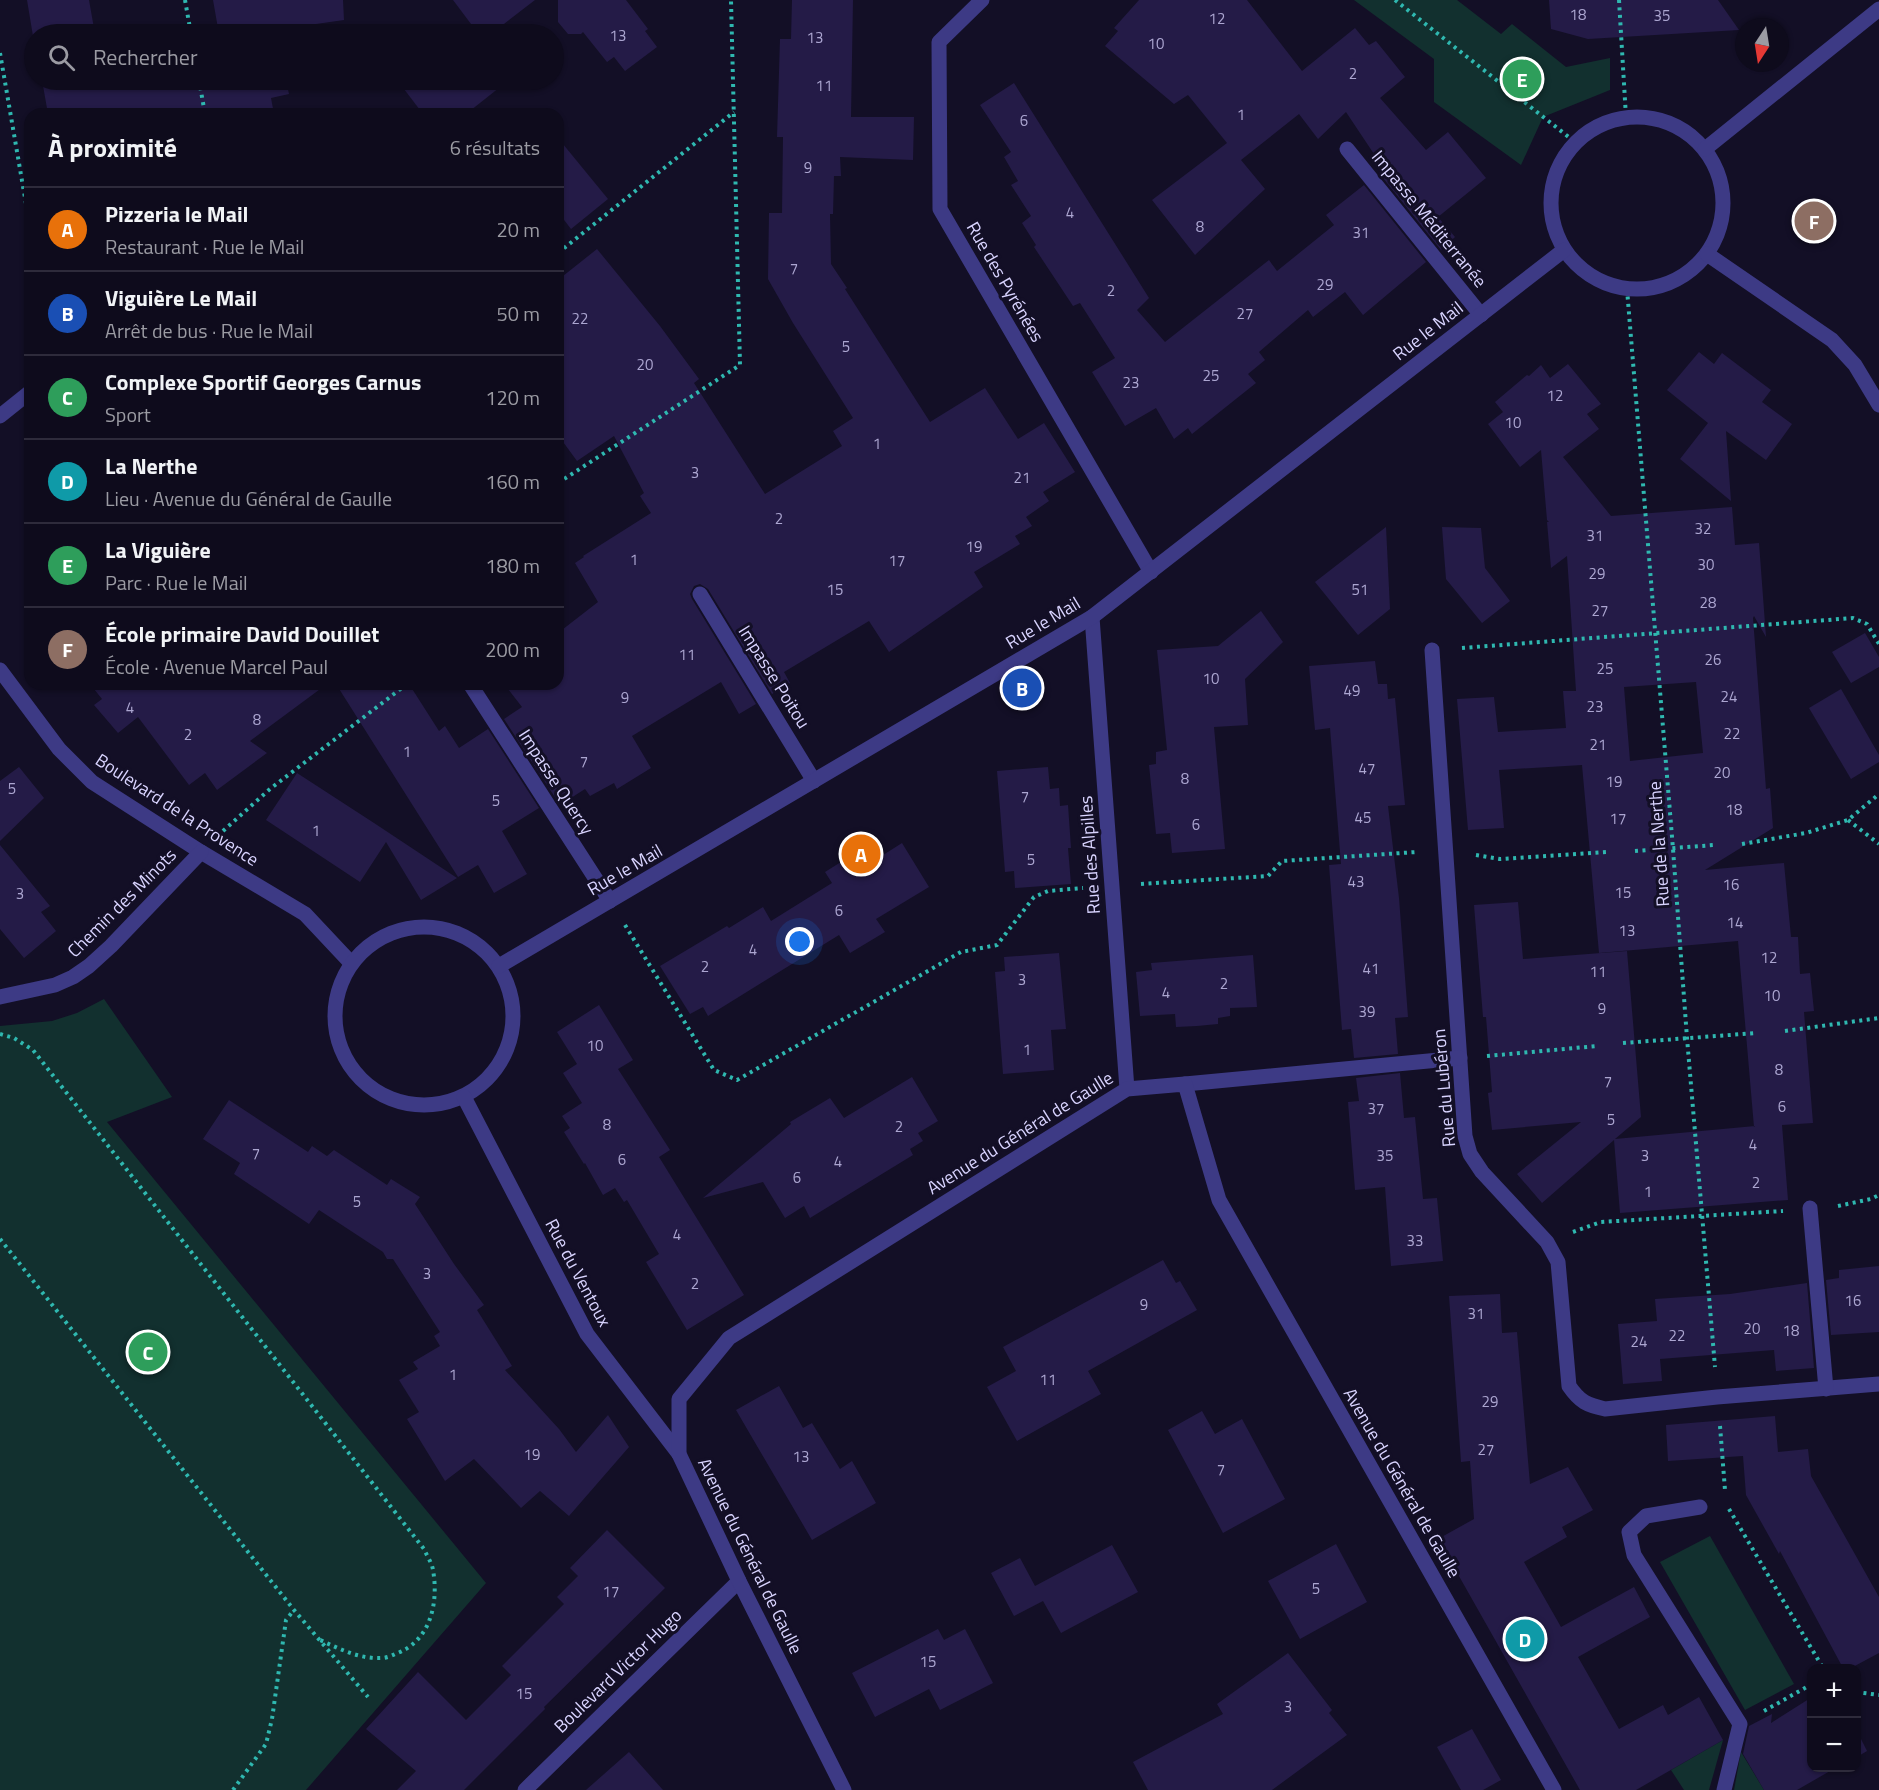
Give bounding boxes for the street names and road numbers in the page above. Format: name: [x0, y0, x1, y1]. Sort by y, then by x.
street label: Impasse Méditerranée: [1365, 144, 1493, 293]
street label: Rue des Pyrénées: [960, 216, 1051, 347]
street label: Rue le Mail: [1387, 294, 1469, 367]
street label: Rue le Mail: [1000, 590, 1085, 656]
street label: Impasse Poitou: [732, 620, 817, 734]
street label: Impasse Quercy: [512, 724, 601, 840]
street label: Boulevard de la Provence: [90, 746, 264, 873]
street label: Rue de la Nerthe: [1641, 780, 1676, 908]
street label: Rue des Alpilles: [1072, 795, 1107, 915]
street label: Rue le Mail: [582, 837, 667, 902]
street label: Chemin des Minots: [61, 842, 182, 963]
street label: Rue du Lubéron: [1425, 1028, 1462, 1148]
street label: Avenue du Général de Gaulle: [921, 1064, 1118, 1201]
street label: Rue du Ventoux: [539, 1214, 618, 1332]
street label: Avenue du Général de Gaulle: [1337, 1383, 1468, 1583]
street label: Avenue du Général de Gaulle: [691, 1453, 810, 1658]
street label: Boulevard Victor Hugo: [547, 1602, 688, 1739]

